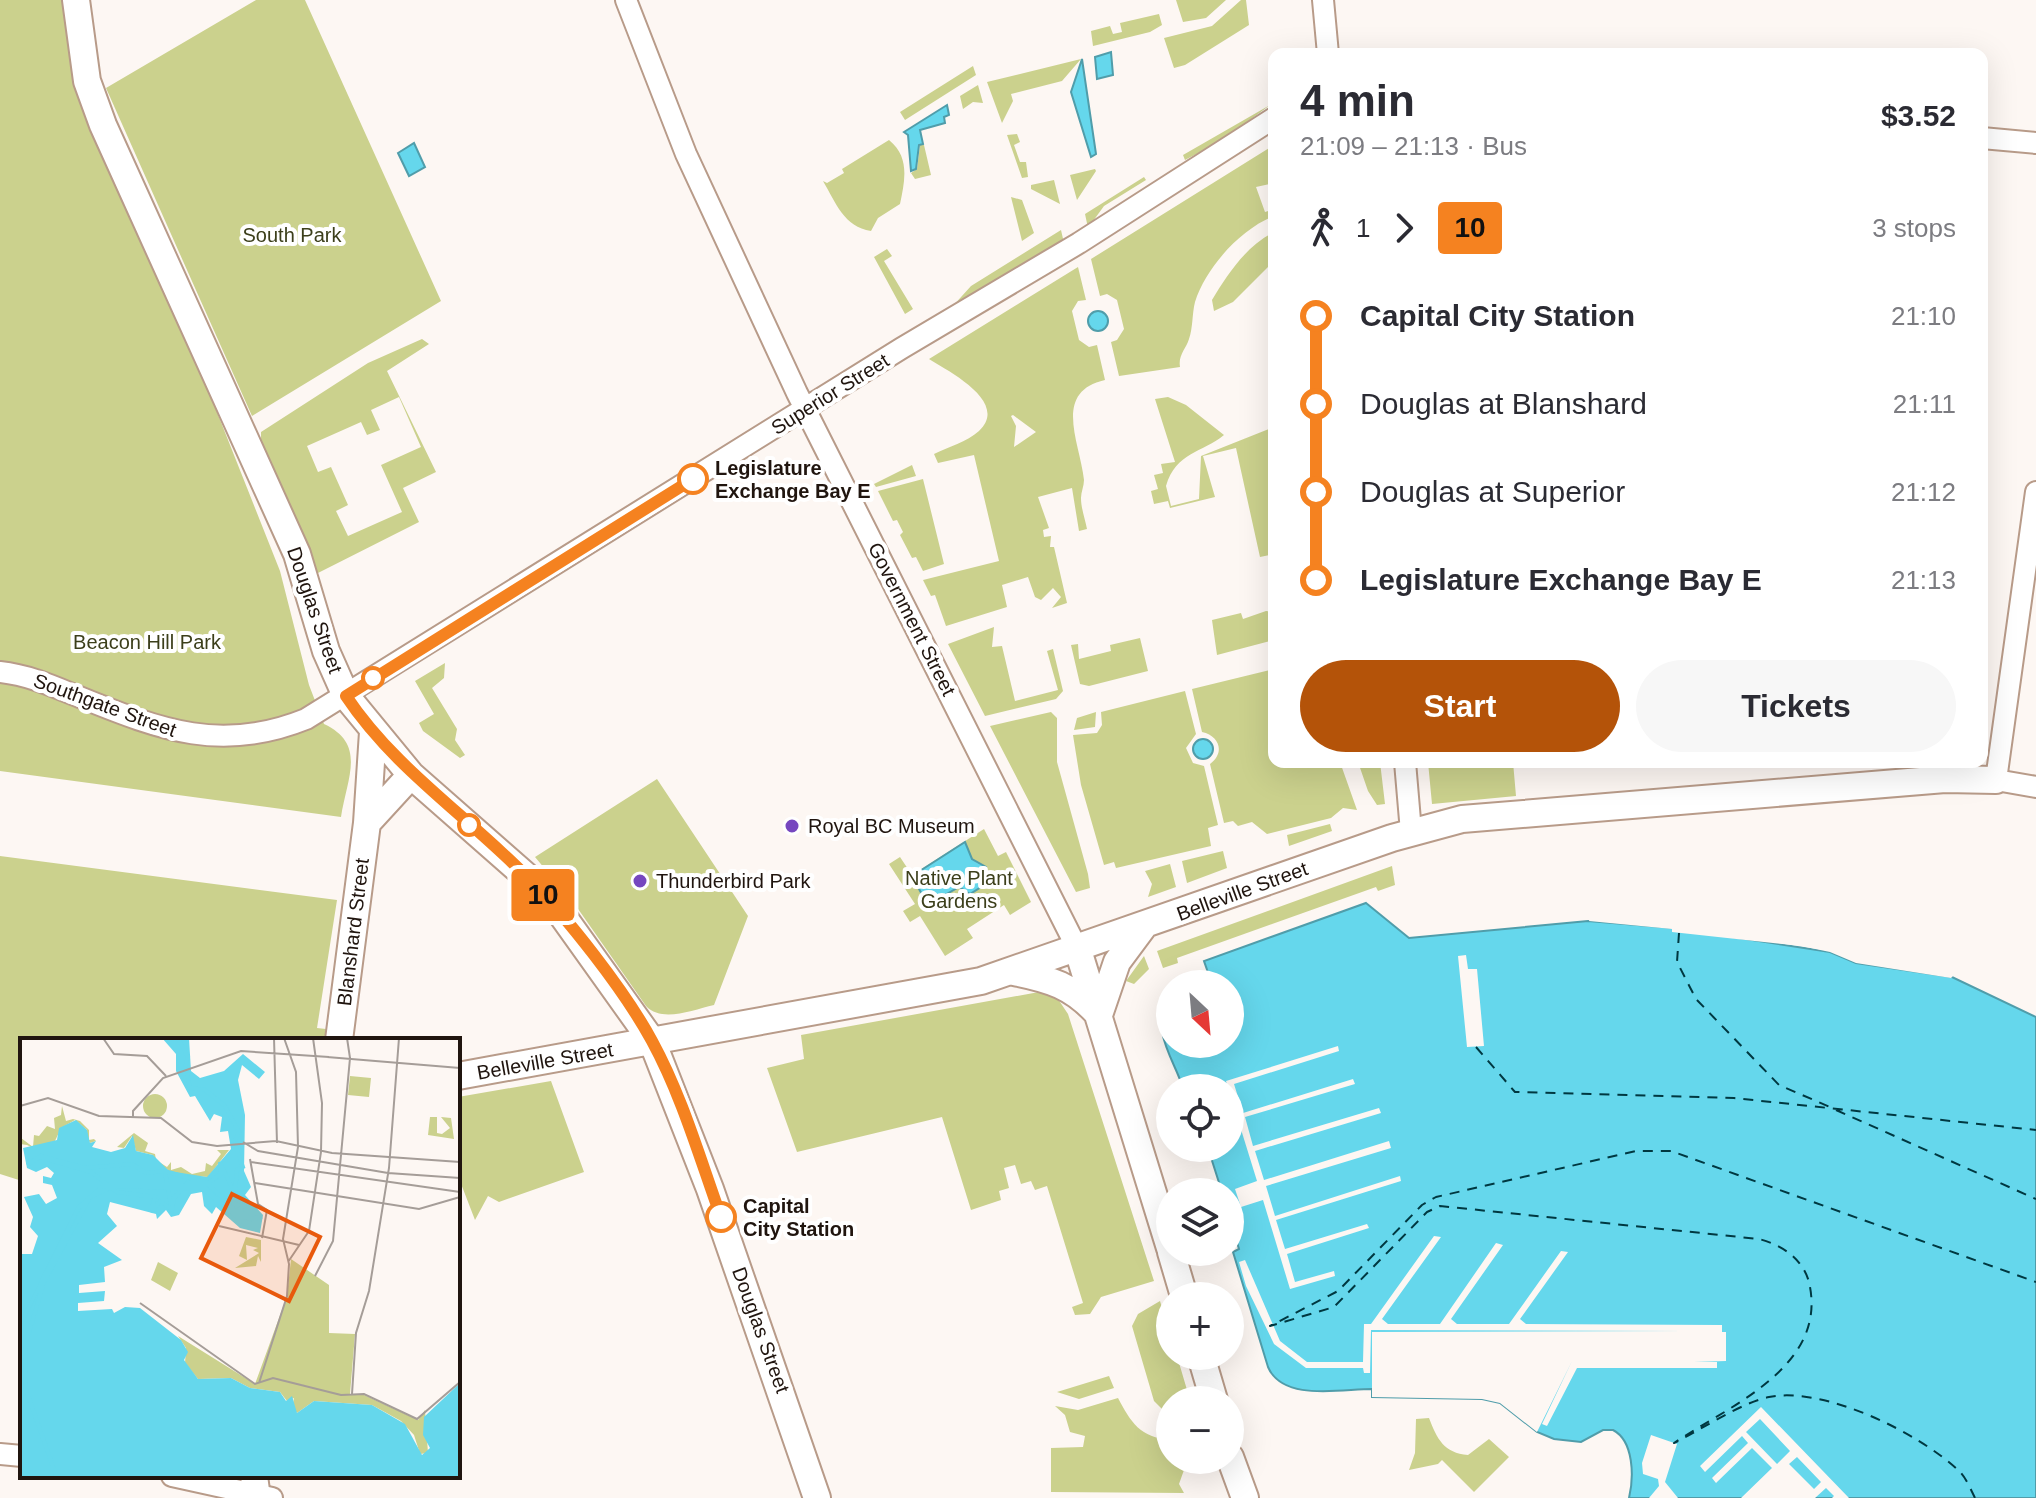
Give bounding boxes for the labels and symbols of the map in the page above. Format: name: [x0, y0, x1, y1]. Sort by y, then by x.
park label: South Park: [243, 224, 342, 246]
street label: Superior Street: [767, 349, 893, 439]
place label: Legislature Exchange Bay E: [715, 457, 871, 502]
marker: Legislature Exchange Bay E: [678, 464, 708, 494]
street label: Government Street: [864, 539, 960, 700]
street label: Douglas Street: [283, 544, 347, 677]
park label: Beacon Hill Park: [73, 631, 222, 653]
unlabelled marker: [362, 667, 384, 689]
street label: Southgate Street: [31, 669, 180, 741]
unlabelled marker: [458, 814, 480, 836]
place label: Royal BC Museum: [808, 815, 975, 837]
marker: Royal BC Museum: [783, 817, 801, 835]
street label: Blanshard Street: [333, 856, 373, 1007]
street label: Belleville Street: [1173, 857, 1311, 925]
park label: Native Plant Gardens: [905, 867, 1013, 912]
line badge: 10: [507, 869, 579, 921]
place label: Thunderbird Park: [656, 870, 812, 892]
marker: Thunderbird Park: [631, 872, 649, 890]
north arrow: [1156, 970, 1244, 1058]
inset map: [20, 1038, 460, 1478]
street label: Belleville Street: [475, 1038, 615, 1084]
place label: Capital City Station: [743, 1195, 854, 1240]
marker: Capital City Station: [706, 1202, 736, 1232]
street label: Douglas Street: [728, 1264, 794, 1396]

